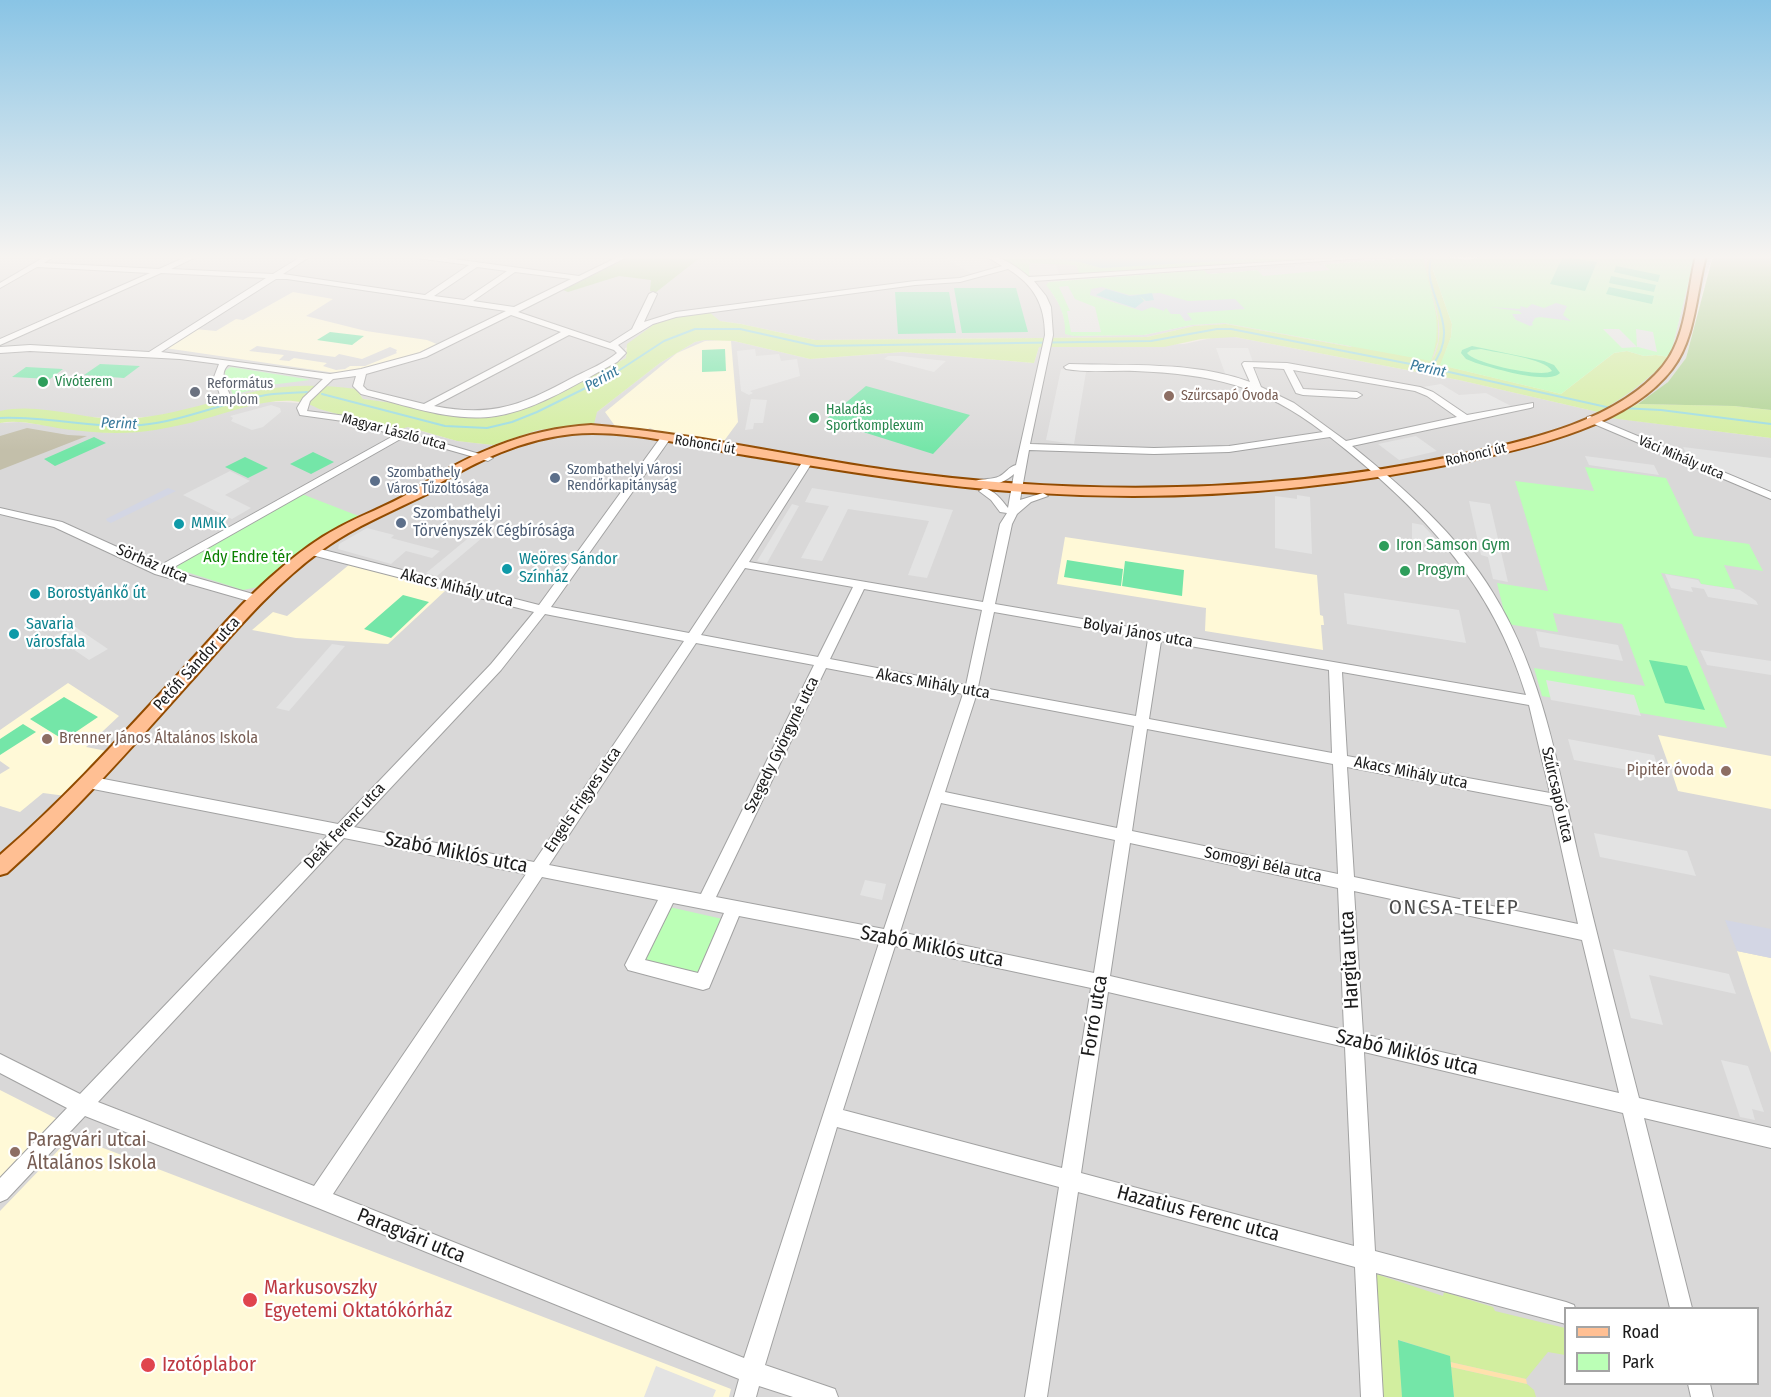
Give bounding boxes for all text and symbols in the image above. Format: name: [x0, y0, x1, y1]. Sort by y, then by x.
water label: Perint: [1409, 356, 1447, 382]
water label: Perint: [582, 362, 622, 396]
place label: Vívóterem: [55, 374, 113, 390]
marker: Vívóterem: [36, 375, 50, 389]
place label: Református templom: [207, 376, 273, 408]
marker: Református templom: [188, 385, 202, 399]
place label: Szűrcsapó Óvoda: [1181, 388, 1279, 404]
marker: Szűrcsapó Óvoda: [1162, 389, 1176, 403]
place label: Haladás Sportkomplexum: [826, 402, 924, 434]
street label: Magyar László utca: [340, 410, 448, 454]
marker: Haladás Sportkomplexum: [807, 411, 821, 425]
water label: Perint: [101, 414, 137, 434]
street label: Rohonci út: [673, 432, 737, 458]
street label: Váci Mihály utca: [1636, 432, 1726, 484]
street label: Rohonci út: [1444, 440, 1508, 470]
place label: Szombathelyi Városi Rendőrkapitányság: [567, 462, 682, 494]
place label: Szombathely Város Tűzoltósága: [387, 465, 489, 497]
marker: Szombathelyi Városi Rendőrkapitányság: [548, 471, 562, 485]
marker: Szombathely Város Tűzoltósága: [368, 474, 382, 488]
place label: Szombathelyi Törvényszék Cégbírósága: [413, 504, 575, 542]
place label: MMIK: [191, 514, 226, 534]
marker: Szombathelyi Törvényszék Cégbírósága: [394, 516, 408, 530]
marker: MMIK: [172, 517, 186, 531]
place label: Iron Samson Gym: [1396, 536, 1510, 556]
marker: Iron Samson Gym: [1377, 539, 1391, 553]
street label: Sörház utca: [113, 540, 191, 588]
park label: Ady Endre tér: [203, 548, 291, 568]
place label: Weöres Sándor Színház: [519, 550, 618, 588]
place label: Progym: [1417, 561, 1466, 581]
marker: Weöres Sándor Színház: [500, 562, 514, 576]
marker: Progym: [1398, 564, 1412, 578]
street label: Akacs Mihály utca: [399, 565, 515, 611]
place label: Borostyánkő út: [47, 584, 146, 604]
marker: Borostyánkő út: [28, 587, 42, 601]
street label: Petőfi Sándor utca: [150, 613, 244, 715]
street label: Bolyai János utca: [1082, 614, 1194, 652]
place label: Savaria városfala: [26, 615, 85, 653]
marker: Savaria városfala: [7, 627, 21, 641]
street label: Akacs Mihály utca: [875, 665, 991, 703]
street label: Szegedy Györgyné utca: [741, 674, 823, 816]
place label: Brenner János Általános Iskola: [59, 729, 258, 749]
marker: Brenner János Általános Iskola: [40, 732, 54, 746]
street label: Engels Frigyes utca: [541, 744, 625, 856]
street label: Szűrcsapó utca: [1537, 745, 1577, 845]
street label: Akacs Mihály utca: [1353, 753, 1469, 793]
place label: Pipitér óvoda: [1627, 761, 1714, 781]
marker: Pipitér óvoda: [1719, 764, 1733, 778]
street label: Deák Ferenc utca: [300, 779, 390, 873]
street label: Szabó Miklós utca: [382, 827, 530, 879]
street label: Somogyi Béla utca: [1202, 843, 1324, 887]
district label: ONCSA-TELEP: [1389, 895, 1519, 921]
street label: Hargita utca: [1335, 910, 1365, 1010]
street label: Szabó Miklós utca: [858, 921, 1006, 973]
street label: Forró utca: [1077, 974, 1113, 1058]
street label: Szabó Miklós utca: [1333, 1025, 1481, 1081]
place label: Paragvári utcai Általános Iskola: [27, 1128, 156, 1175]
marker: Paragvári utcai Általános Iskola: [8, 1145, 22, 1159]
street label: Hazatius Ferenc utca: [1114, 1181, 1282, 1247]
street label: Paragvári utca: [353, 1203, 469, 1269]
place label: Markusovszky Egyetemi Oktatókórház: [264, 1276, 452, 1323]
marker: Markusovszky Egyetemi Oktatókórház: [241, 1291, 259, 1309]
legend: [1564, 1307, 1759, 1385]
text: Road: [1622, 1321, 1659, 1343]
text: Park: [1622, 1351, 1654, 1373]
place label: Izotóplabor: [162, 1353, 256, 1377]
marker: Izotóplabor: [139, 1356, 157, 1374]

